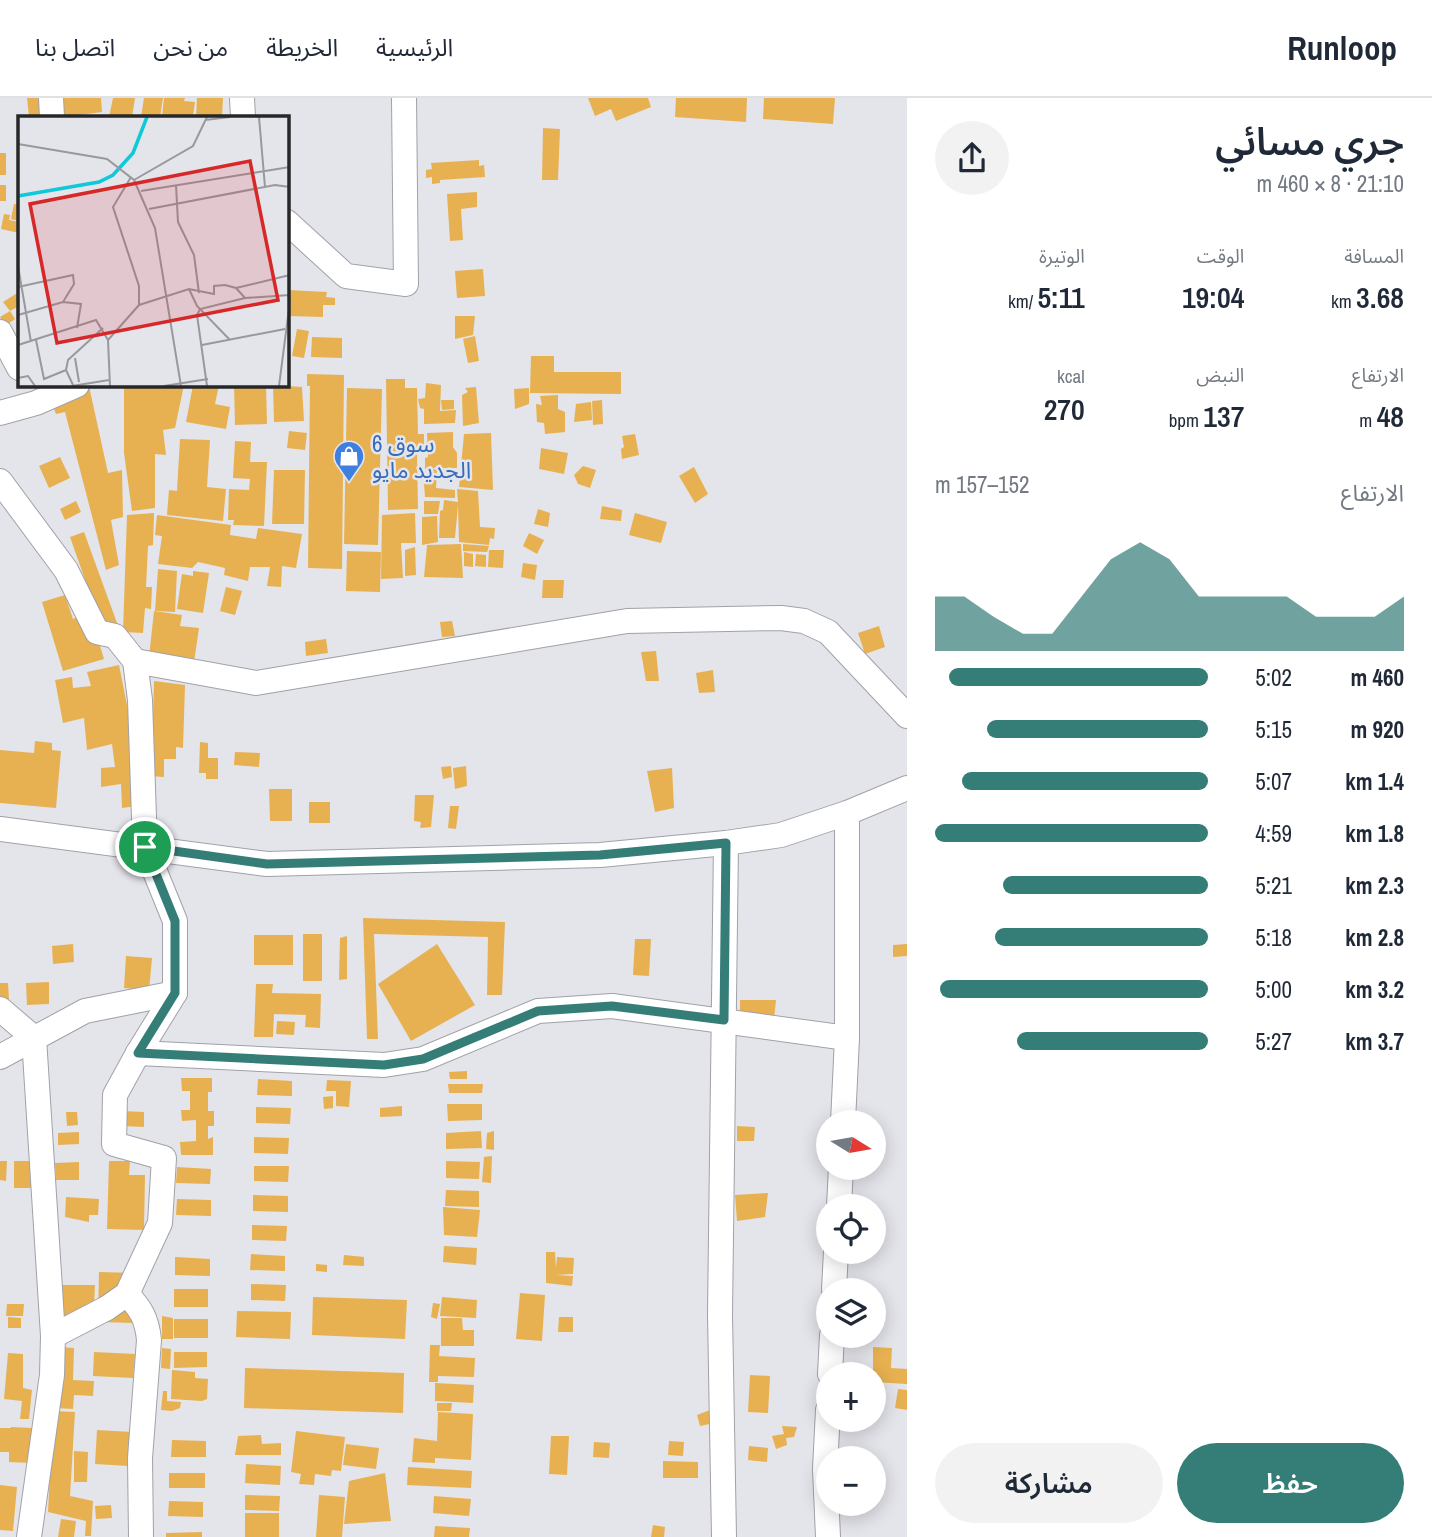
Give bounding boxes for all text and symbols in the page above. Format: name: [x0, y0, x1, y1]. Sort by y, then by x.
text: Runloop: [1287, 26, 1397, 70]
text: اتصل بنا: [35, 31, 115, 63]
text: من نحن: [153, 31, 228, 63]
text: الخريطة: [266, 31, 338, 63]
text: الرئيسية: [376, 31, 453, 63]
inset map: [18, 116, 289, 387]
text: جري مسائي: [1215, 116, 1404, 167]
button: share: [935, 121, 1009, 195]
text: 21:10 · 8 × 460 m: [1257, 168, 1404, 199]
text: الوتيرة: [1039, 243, 1085, 269]
text: الوقت: [1197, 243, 1244, 269]
text: المسافة: [1344, 243, 1404, 269]
text: 5:11: [1037, 277, 1085, 317]
text: 19:04: [1182, 277, 1244, 317]
text: 3.68: [1356, 277, 1404, 317]
text: /km: [1008, 288, 1037, 314]
text: km: [1331, 288, 1356, 314]
text: النبض: [1196, 362, 1244, 388]
text: الارتفاع: [1352, 362, 1404, 388]
text: kcal: [1057, 363, 1085, 389]
text: 270: [1044, 389, 1085, 429]
text: 137: [1203, 396, 1244, 436]
text: 48: [1377, 396, 1404, 436]
text: bpm: [1169, 407, 1203, 433]
text: m: [1359, 407, 1377, 433]
place label: سوق 6 الجديد مايو: [372, 428, 471, 485]
shop icon: سوق 6 الجديد مايو: [332, 439, 366, 483]
text: 152–157 m: [935, 469, 1029, 500]
text: الارتفاع: [1341, 477, 1404, 508]
text: 5:02: [1255, 662, 1292, 693]
text: 460 m: [1351, 662, 1404, 693]
text: 5:15: [1255, 714, 1292, 745]
text: 920 m: [1351, 714, 1404, 745]
text: 5:07: [1255, 766, 1292, 797]
text: 1.4 km: [1345, 766, 1404, 797]
pin: [115, 817, 175, 877]
text: 4:59: [1255, 818, 1292, 849]
text: 1.8 km: [1345, 818, 1404, 849]
icon: arrive: [126, 828, 164, 866]
text: 5:21: [1255, 870, 1292, 901]
text: 2.3 km: [1345, 870, 1404, 901]
text: 5:18: [1255, 922, 1292, 953]
text: 2.8 km: [1345, 922, 1404, 953]
text: 5:00: [1255, 974, 1292, 1005]
text: 3.2 km: [1345, 974, 1404, 1005]
text: 5:27: [1255, 1026, 1292, 1057]
text: 3.7 km: [1345, 1026, 1404, 1057]
north arrow: [816, 1110, 886, 1180]
map controls: [816, 1110, 886, 1516]
button: locate: [816, 1194, 886, 1264]
button: layers: [816, 1278, 886, 1348]
button: +: [816, 1362, 886, 1432]
button: مشاركة: [935, 1443, 1163, 1523]
button: حفظ: [1177, 1443, 1404, 1523]
button: −: [816, 1446, 886, 1516]

